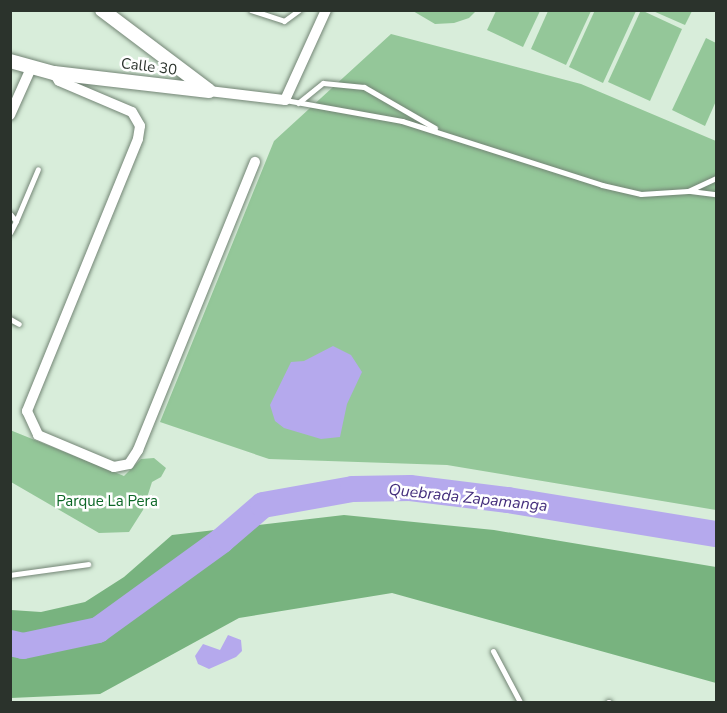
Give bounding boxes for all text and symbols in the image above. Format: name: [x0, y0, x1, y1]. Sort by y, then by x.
street label: Calle 30: [120, 55, 178, 79]
water label: Quebrada Zapamanga: [388, 480, 548, 516]
park label: Parque La Pera: [56, 493, 158, 511]

